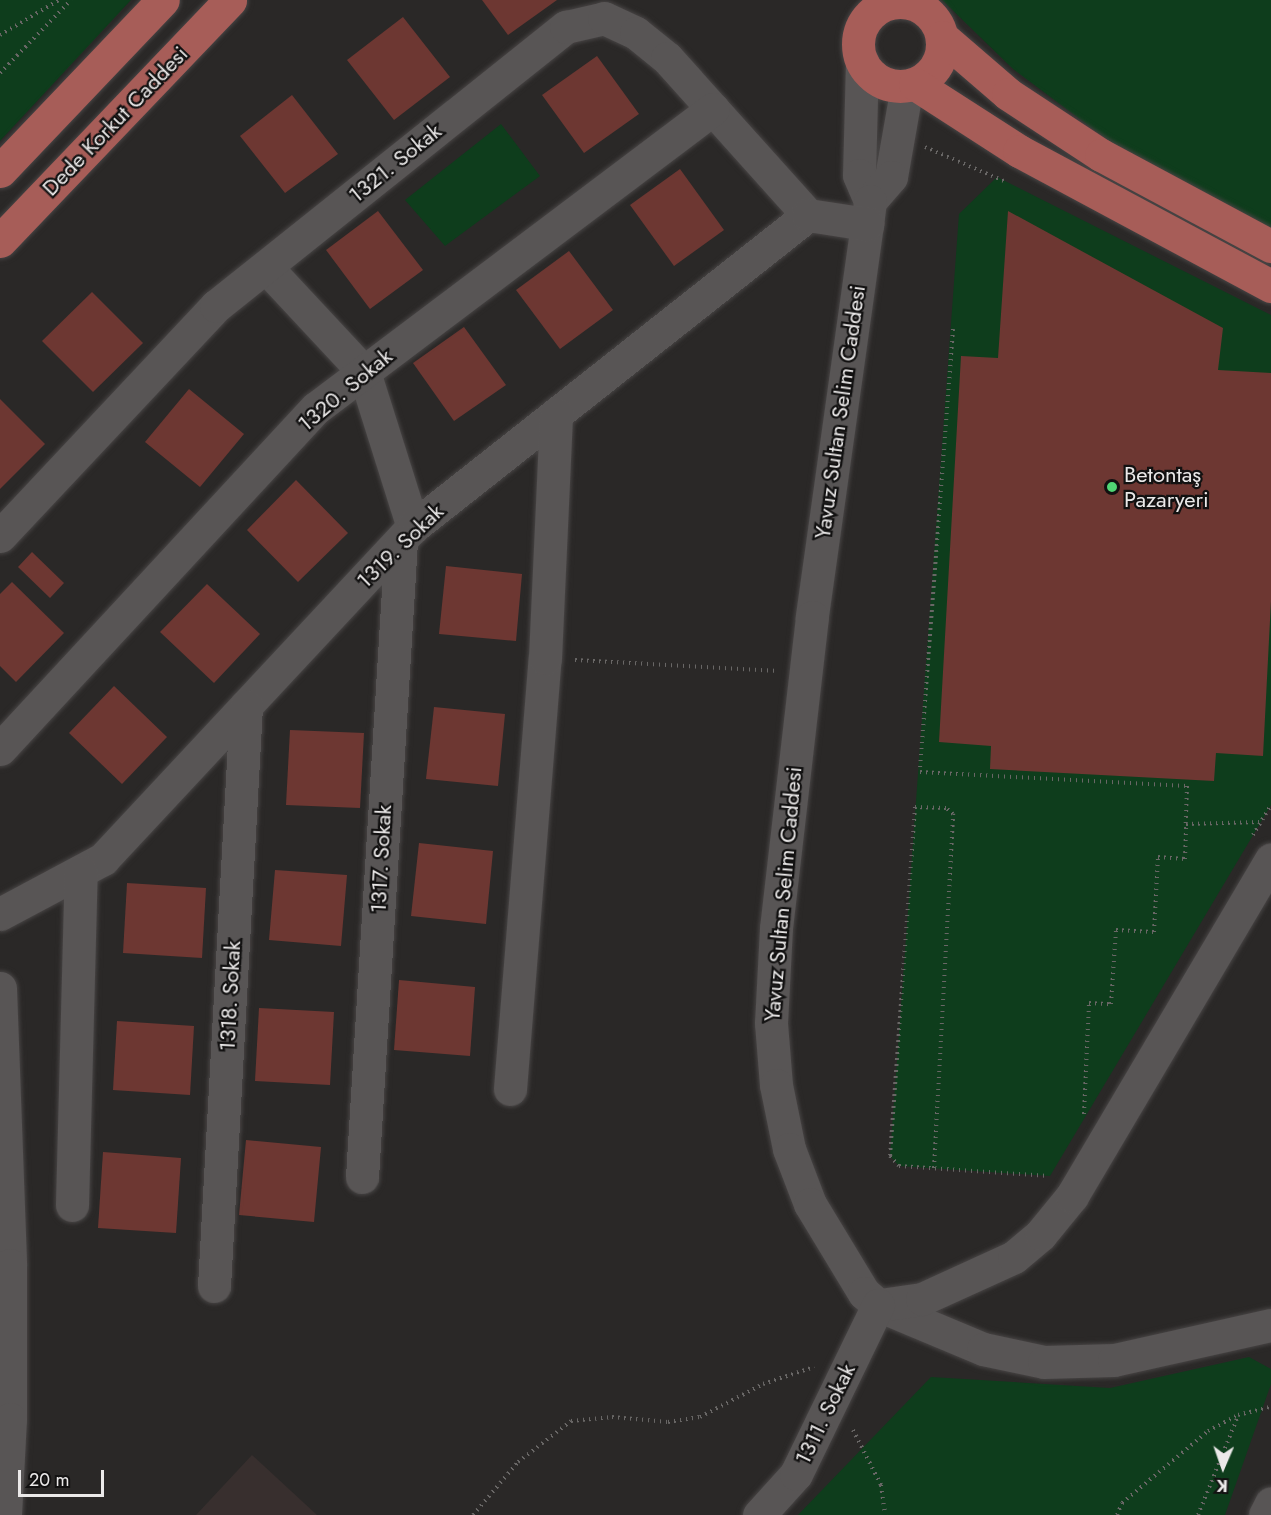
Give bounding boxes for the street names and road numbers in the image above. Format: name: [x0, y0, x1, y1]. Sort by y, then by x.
street label: Dede Korkut Caddesi: [37, 41, 193, 201]
street label: 1321. Sokak: [343, 118, 447, 208]
street label: Yavuz Sultan Selim Caddesi: [809, 283, 871, 541]
street label: 1320. Sokak: [293, 343, 397, 437]
street label: 1319. Sokak: [351, 498, 449, 594]
street label: Yavuz Sultan Selim Caddesi: [759, 765, 807, 1023]
street label: 1317. Sokak: [365, 804, 397, 914]
street label: 1318. Sokak: [214, 940, 246, 1052]
street label: 1311. Sokak: [789, 1359, 861, 1469]

